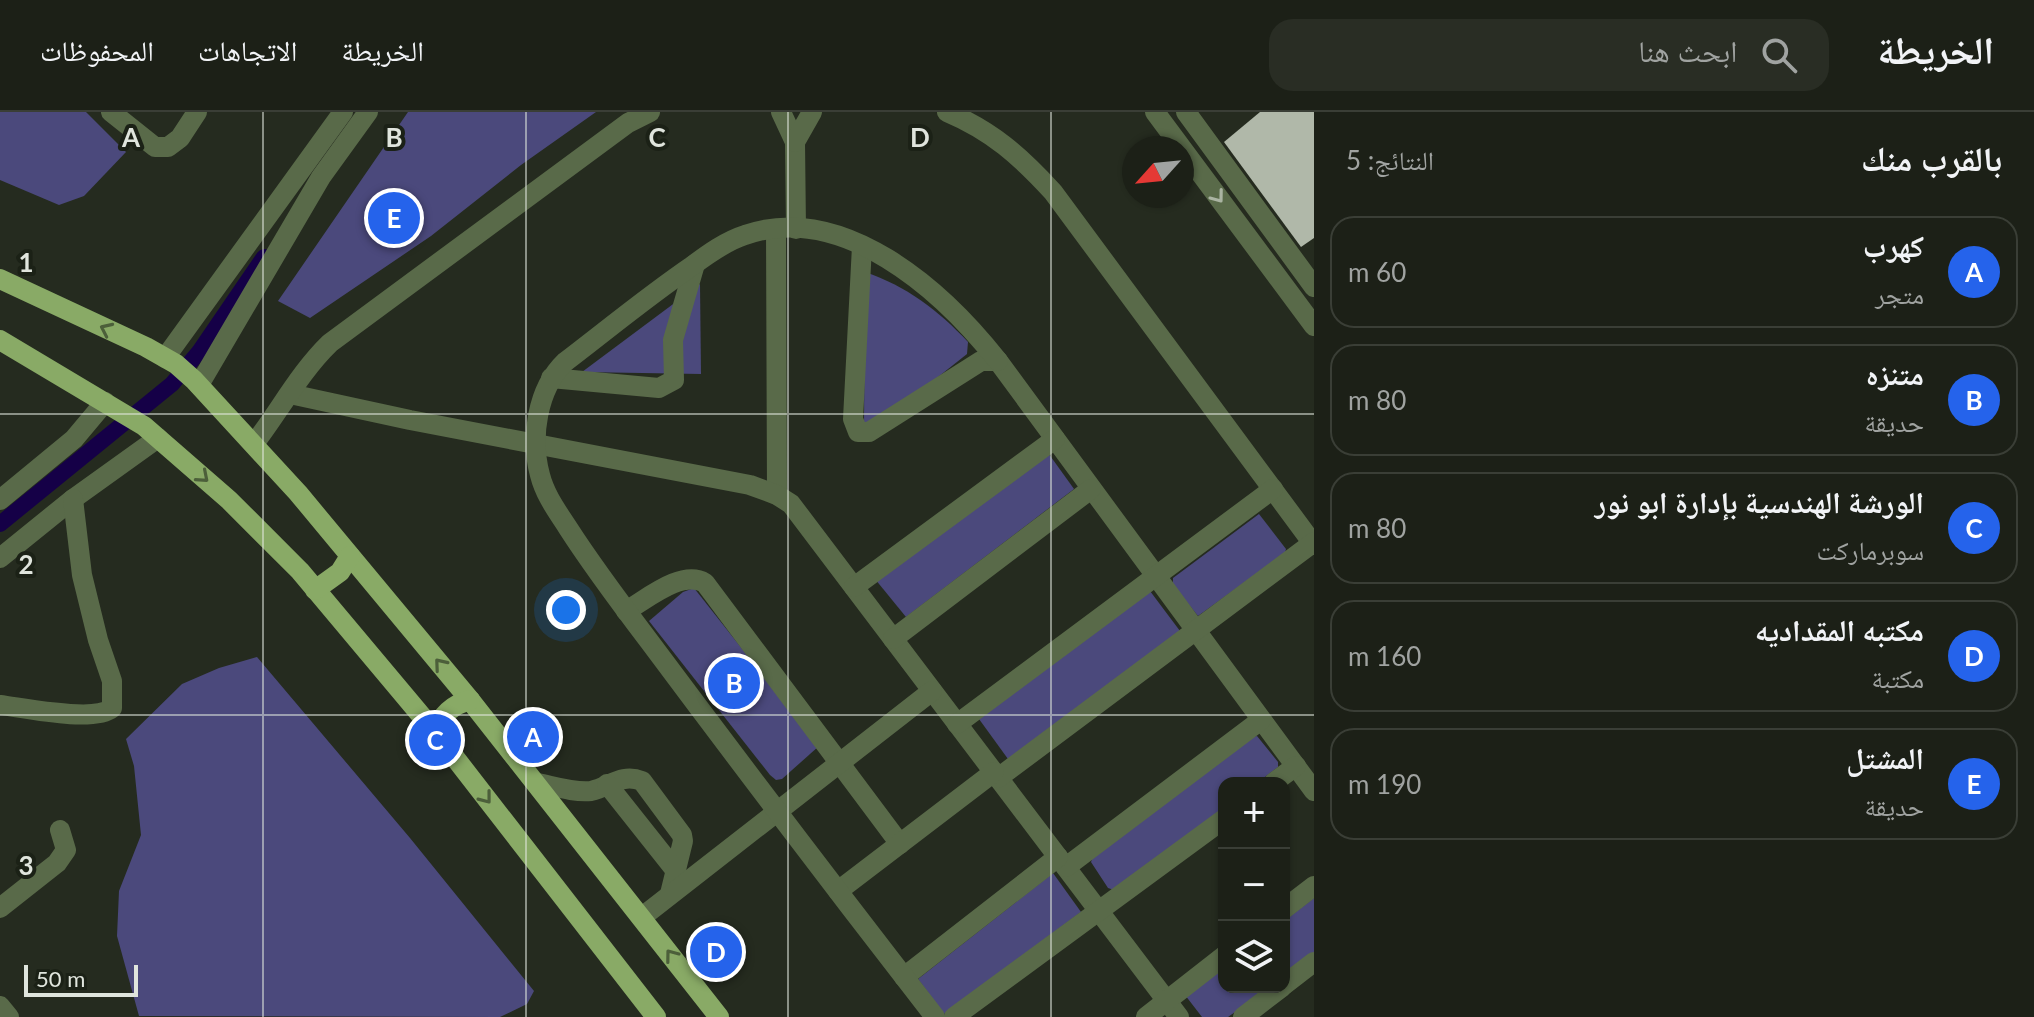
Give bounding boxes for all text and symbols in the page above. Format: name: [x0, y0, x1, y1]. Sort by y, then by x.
search box: [1269, 19, 1829, 91]
text: الخريطة: [1877, 26, 1994, 72]
text: ابحث هنا: [1638, 32, 1737, 68]
text: المحفوظات: [40, 33, 154, 67]
text: الاتجاهات: [198, 33, 297, 67]
text: الخريطة: [341, 33, 424, 67]
icon: search: [1757, 33, 1801, 77]
text: A: [121, 121, 141, 153]
text: B: [385, 121, 403, 153]
text: C: [648, 121, 666, 153]
text: D: [910, 121, 930, 153]
north arrow: [1122, 136, 1194, 208]
text: بالقرب منك: [1861, 137, 2002, 178]
text: النتائج: 5: [1346, 144, 1434, 176]
pin: E: [368, 188, 420, 248]
one-way arrow: [1209, 188, 1223, 203]
text: كهرب: [1863, 227, 1924, 263]
text: 1: [18, 246, 34, 278]
text: 60 m: [1348, 256, 1406, 288]
text: A: [1965, 256, 1983, 288]
text: متجر: [1875, 278, 1924, 310]
one-way arrow: [100, 323, 115, 339]
text: متنزه: [1866, 355, 1924, 391]
text: 80 m: [1348, 384, 1406, 416]
text: B: [1965, 384, 1983, 416]
text: حديقة: [1864, 406, 1924, 438]
one-way arrow: [193, 468, 208, 482]
text: الورشة الهندسية بإدارة ابو نور: [1595, 483, 1924, 519]
text: 80 m: [1348, 512, 1406, 544]
text: C: [1965, 512, 1983, 544]
text: سوبرماركت: [1817, 534, 1924, 566]
text: 2: [18, 548, 34, 580]
your location: [546, 590, 586, 630]
text: مكتبه المقداديه: [1755, 611, 1924, 647]
text: 160 m: [1348, 640, 1421, 672]
text: D: [1964, 640, 1984, 672]
pin: B: [708, 653, 760, 713]
one-way arrow: [435, 658, 450, 673]
text: مكتبة: [1872, 662, 1924, 694]
pin: A: [507, 707, 559, 767]
pin: C: [409, 710, 461, 770]
text: المشتل: [1846, 739, 1924, 775]
text: 190 m: [1348, 768, 1421, 800]
text: E: [1967, 768, 1981, 800]
map controls: [1218, 777, 1290, 993]
button: +: [1218, 777, 1290, 849]
one-way arrow: [476, 789, 490, 804]
text: حديقة: [1864, 790, 1924, 822]
text: 3: [18, 849, 34, 881]
button: −: [1218, 849, 1290, 921]
button: layers: [1218, 921, 1290, 993]
pin: D: [690, 922, 742, 982]
one-way arrow: [667, 949, 681, 964]
scale bar: [24, 961, 138, 997]
text: 50 m: [36, 965, 85, 992]

